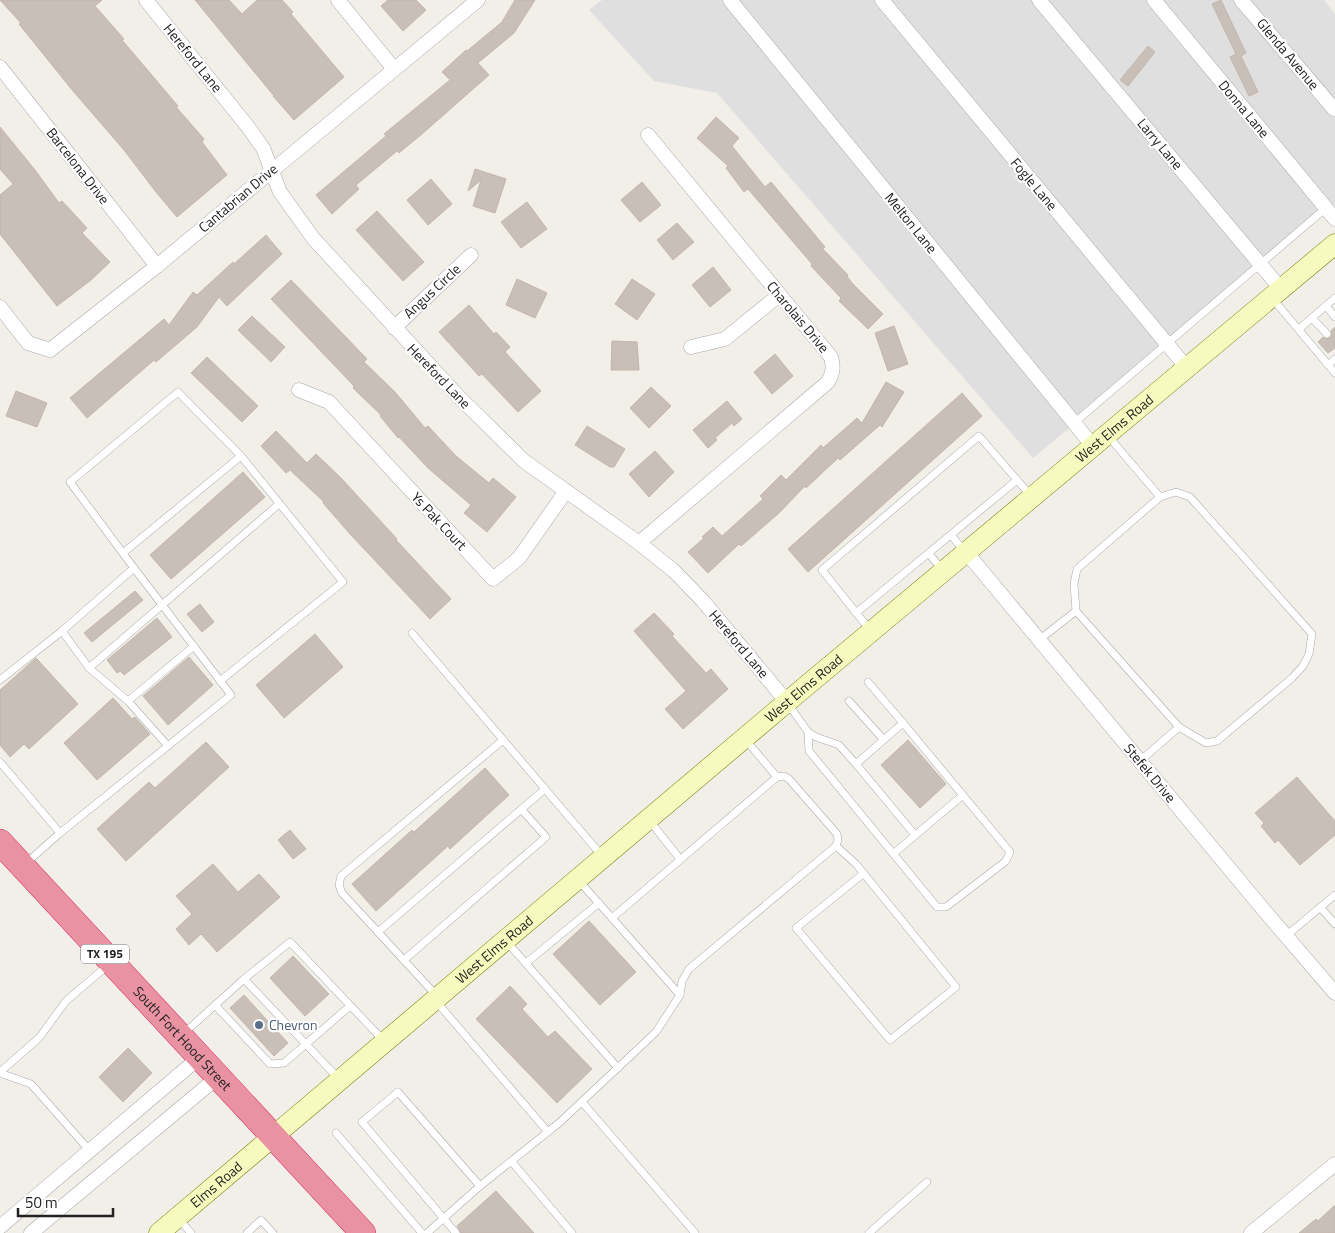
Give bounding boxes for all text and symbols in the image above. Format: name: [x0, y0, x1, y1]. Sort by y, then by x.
street label: Glenda Avenue: [1252, 13, 1325, 94]
street label: Hereford Lane: [159, 19, 228, 97]
street label: Donna Lane: [1214, 75, 1275, 142]
street label: Larry Lane: [1133, 113, 1188, 174]
street label: Barcelona Drive: [42, 123, 115, 209]
street label: Fogle Lane: [1006, 153, 1063, 215]
street label: Cantabrian Drive: [194, 158, 282, 237]
street label: Melton Lane: [880, 188, 943, 258]
street label: Angus Circle: [398, 258, 465, 323]
street label: Charolais Drive: [762, 276, 835, 357]
street label: Hereford Lane: [403, 338, 476, 413]
street label: West Elms Road: [1070, 389, 1158, 467]
street label: Ys Pak Court: [407, 487, 472, 555]
street label: Hereford Lane: [704, 605, 774, 682]
street label: West Elms Road: [760, 649, 847, 727]
street label: Stefek Drive: [1119, 739, 1181, 807]
street label: West Elms Road: [450, 910, 537, 988]
road number: TX 195: [81, 944, 129, 964]
street label: South Fort Hood Street: [129, 981, 237, 1095]
place label: Chevron: [269, 1014, 317, 1035]
marker: Chevron: [253, 1019, 265, 1031]
street label: Elms Road: [185, 1156, 247, 1212]
scale bar: [18, 1186, 112, 1218]
text: 50 m: [25, 1191, 58, 1214]

